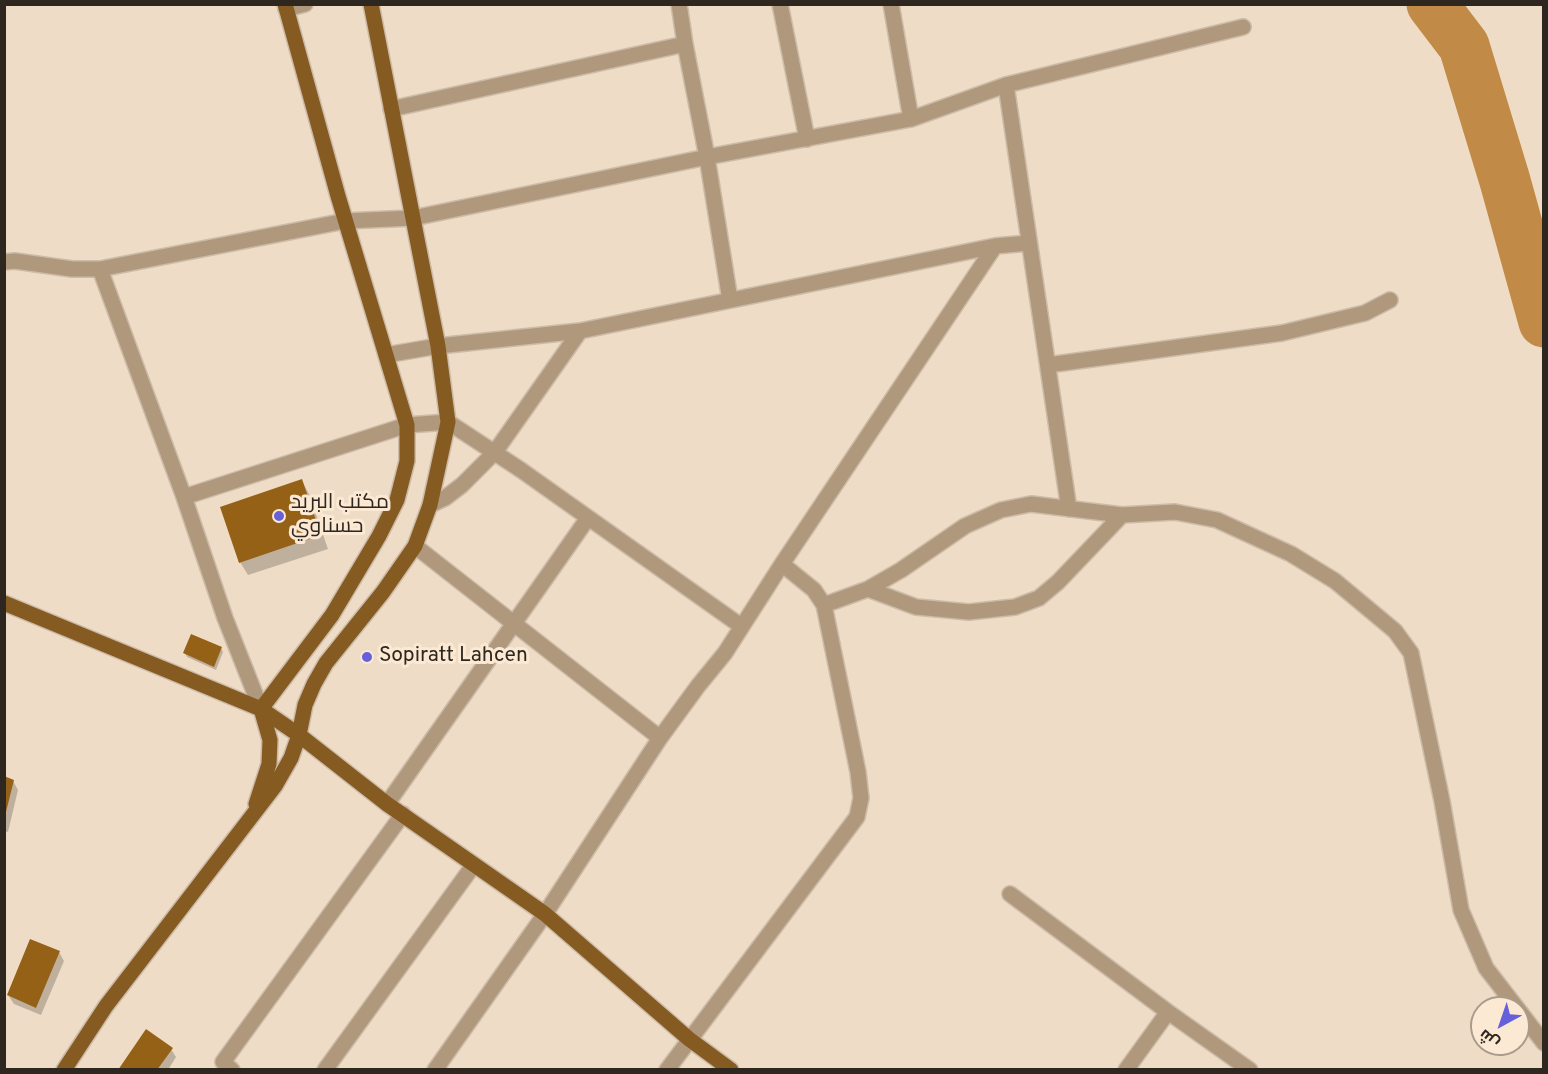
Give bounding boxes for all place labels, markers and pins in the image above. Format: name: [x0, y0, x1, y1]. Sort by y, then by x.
place label: مكتب البريد حسناوي: [291, 491, 389, 541]
marker: مكتب البريد حسناوي: [272, 509, 286, 523]
place label: Sopiratt Lahcen: [379, 644, 528, 670]
marker: Sopiratt Lahcen: [360, 650, 374, 664]

